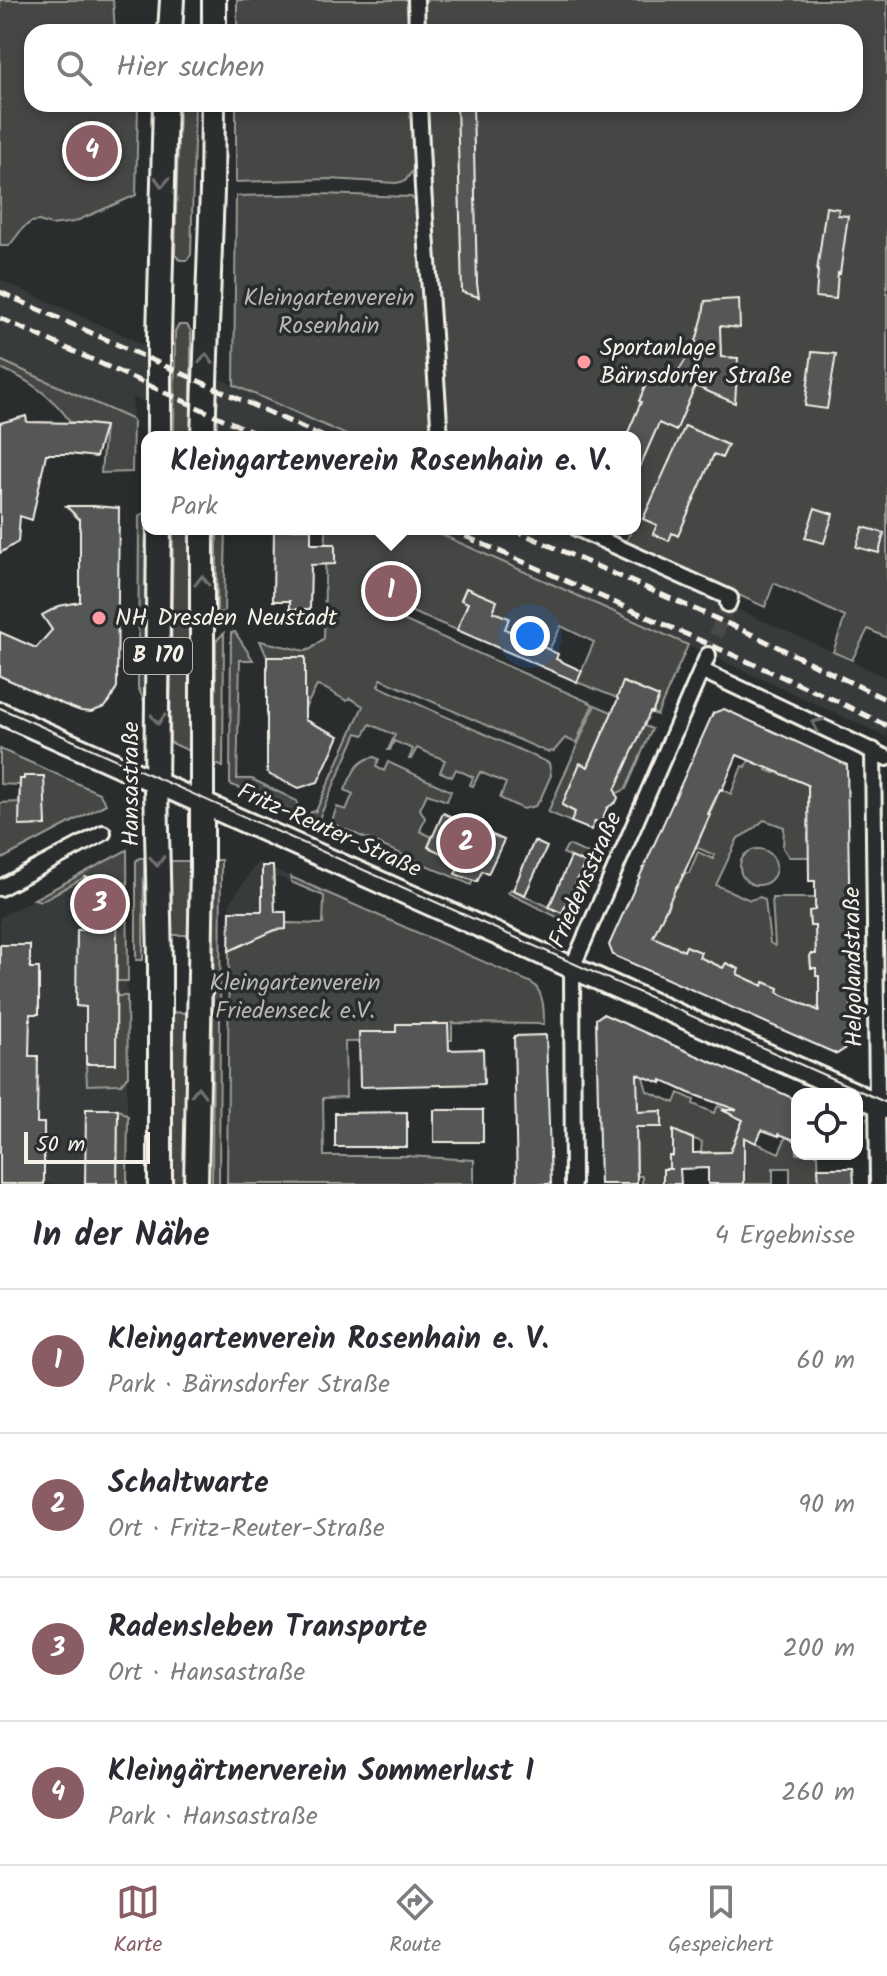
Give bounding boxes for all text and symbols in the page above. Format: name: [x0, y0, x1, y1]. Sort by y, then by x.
search box: [24, 24, 863, 112]
text: Hier suchen: [116, 44, 265, 92]
icon: search: [52, 46, 96, 90]
pin: 4: [66, 121, 118, 181]
one-way arrow: [154, 176, 171, 189]
park label: Kleingartenverein Rosenhain: [243, 279, 415, 346]
place label: Sportanlage Bärnsdorfer Straße: [600, 329, 792, 396]
one-way arrow: [197, 352, 214, 365]
marker: Sportanlage Bärnsdorfer Straße: [575, 353, 593, 371]
popup: [141, 431, 641, 535]
text: Kleingartenverein Rosenhain e. V.: [171, 438, 611, 486]
text: Park: [171, 486, 218, 528]
pin: 1: [365, 561, 417, 621]
one-way arrow: [193, 574, 211, 587]
place label: NH Dresden Neustadt: [115, 599, 338, 638]
marker: NH Dresden Neustadt: [90, 609, 108, 627]
your location: [510, 616, 550, 656]
road number: B 170: [124, 638, 192, 674]
one-way arrow: [149, 713, 167, 726]
one-way arrow: [811, 717, 825, 733]
street label: Hansastraße: [112, 721, 151, 847]
street label: Fritz-Reuter-Straße: [230, 773, 428, 889]
street label: Friedensstraße: [538, 805, 634, 955]
pin: 2: [440, 813, 492, 873]
one-way arrow: [148, 855, 165, 868]
pin: 3: [74, 874, 126, 934]
street label: Helgolandstraße: [833, 886, 875, 1048]
park label: Kleingartenverein Friedenseck e.V.: [209, 964, 381, 1031]
one-way arrow: [189, 1085, 207, 1098]
map controls: [791, 1088, 863, 1160]
button: locate: [791, 1088, 863, 1160]
scale bar: [24, 1128, 150, 1164]
text: 50 m: [36, 1128, 85, 1163]
text: In der Nähe: [32, 1209, 210, 1263]
text: 4 Ergebnisse: [715, 1215, 855, 1257]
text: Kleingartenverein Rosenhain e. V.: [108, 1316, 549, 1364]
text: 1: [54, 1340, 62, 1382]
text: 60 m: [796, 1340, 855, 1382]
text: Park · Bärnsdorfer Straße: [108, 1364, 390, 1406]
text: Schaltwarte: [108, 1460, 269, 1508]
text: 2: [50, 1484, 66, 1526]
text: 90 m: [798, 1484, 855, 1526]
text: Ort · Fritz-Reuter-Straße: [108, 1508, 385, 1550]
text: Radensleben Transporte: [108, 1604, 427, 1652]
text: 3: [51, 1628, 65, 1670]
text: 200 m: [783, 1628, 855, 1670]
text: Ort · Hansastraße: [108, 1652, 305, 1694]
text: Kleingärtnerverein Sommerlust I: [108, 1748, 534, 1796]
text: 4: [51, 1772, 65, 1814]
text: 260 m: [781, 1772, 855, 1814]
text: Park · Hansastraße: [108, 1796, 318, 1838]
tab: Karte: [113, 1880, 162, 1963]
tab: Route: [389, 1880, 441, 1963]
tab: Gespeichert: [668, 1880, 774, 1963]

